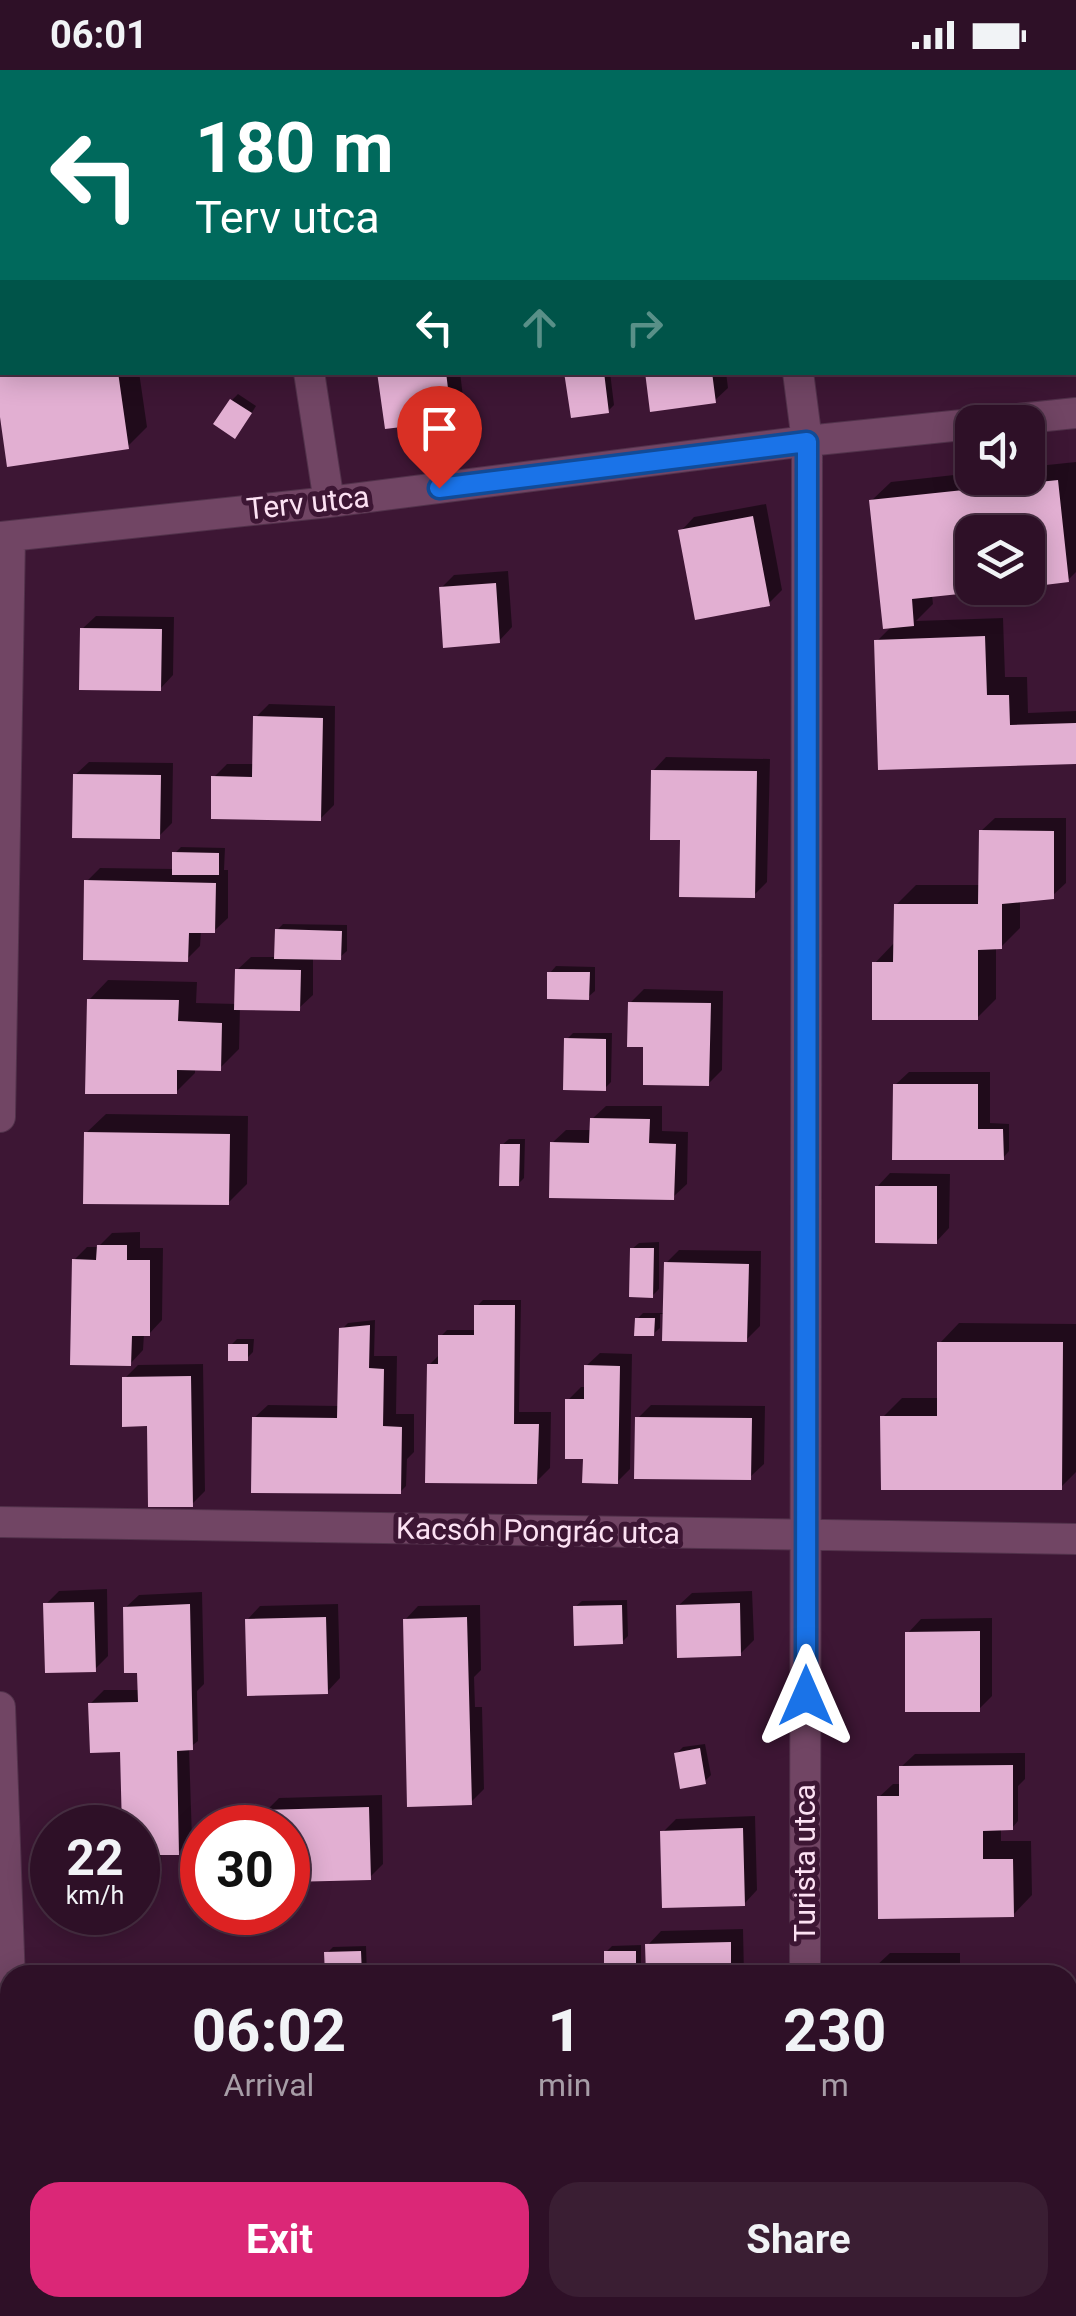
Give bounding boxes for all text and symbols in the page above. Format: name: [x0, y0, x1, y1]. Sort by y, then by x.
text: 06:01: [50, 13, 148, 57]
text: 180 m: [195, 107, 394, 189]
icon: left: [30, 110, 160, 240]
text: Terv utca: [195, 191, 380, 244]
icon: left: [407, 300, 462, 355]
icon: ahead: [512, 300, 567, 355]
icon: right: [617, 300, 672, 355]
pin: [397, 386, 482, 489]
icon: arrive: [412, 401, 467, 456]
map controls: [955, 405, 1045, 605]
button: sound: [955, 405, 1045, 495]
street label: Terv utca: [245, 479, 371, 526]
button: layers: [955, 515, 1045, 605]
street label: Kacsóh Pongrác utca: [396, 1511, 680, 1550]
position arrow: [754, 1644, 858, 1748]
street label: Turista utca: [787, 1784, 822, 1942]
speed limit sign: 30: [180, 1805, 310, 1935]
text: 22: [66, 1829, 124, 1887]
text: km/h: [66, 1881, 124, 1910]
text: 06:02: [192, 1995, 346, 2066]
text: 1: [547, 1995, 582, 2066]
text: 230: [783, 1995, 886, 2066]
text: Arrival: [224, 2066, 314, 2104]
text: min: [538, 2066, 591, 2104]
text: m: [821, 2066, 849, 2104]
button: Exit: [30, 2182, 529, 2297]
button: Share: [549, 2182, 1048, 2297]

